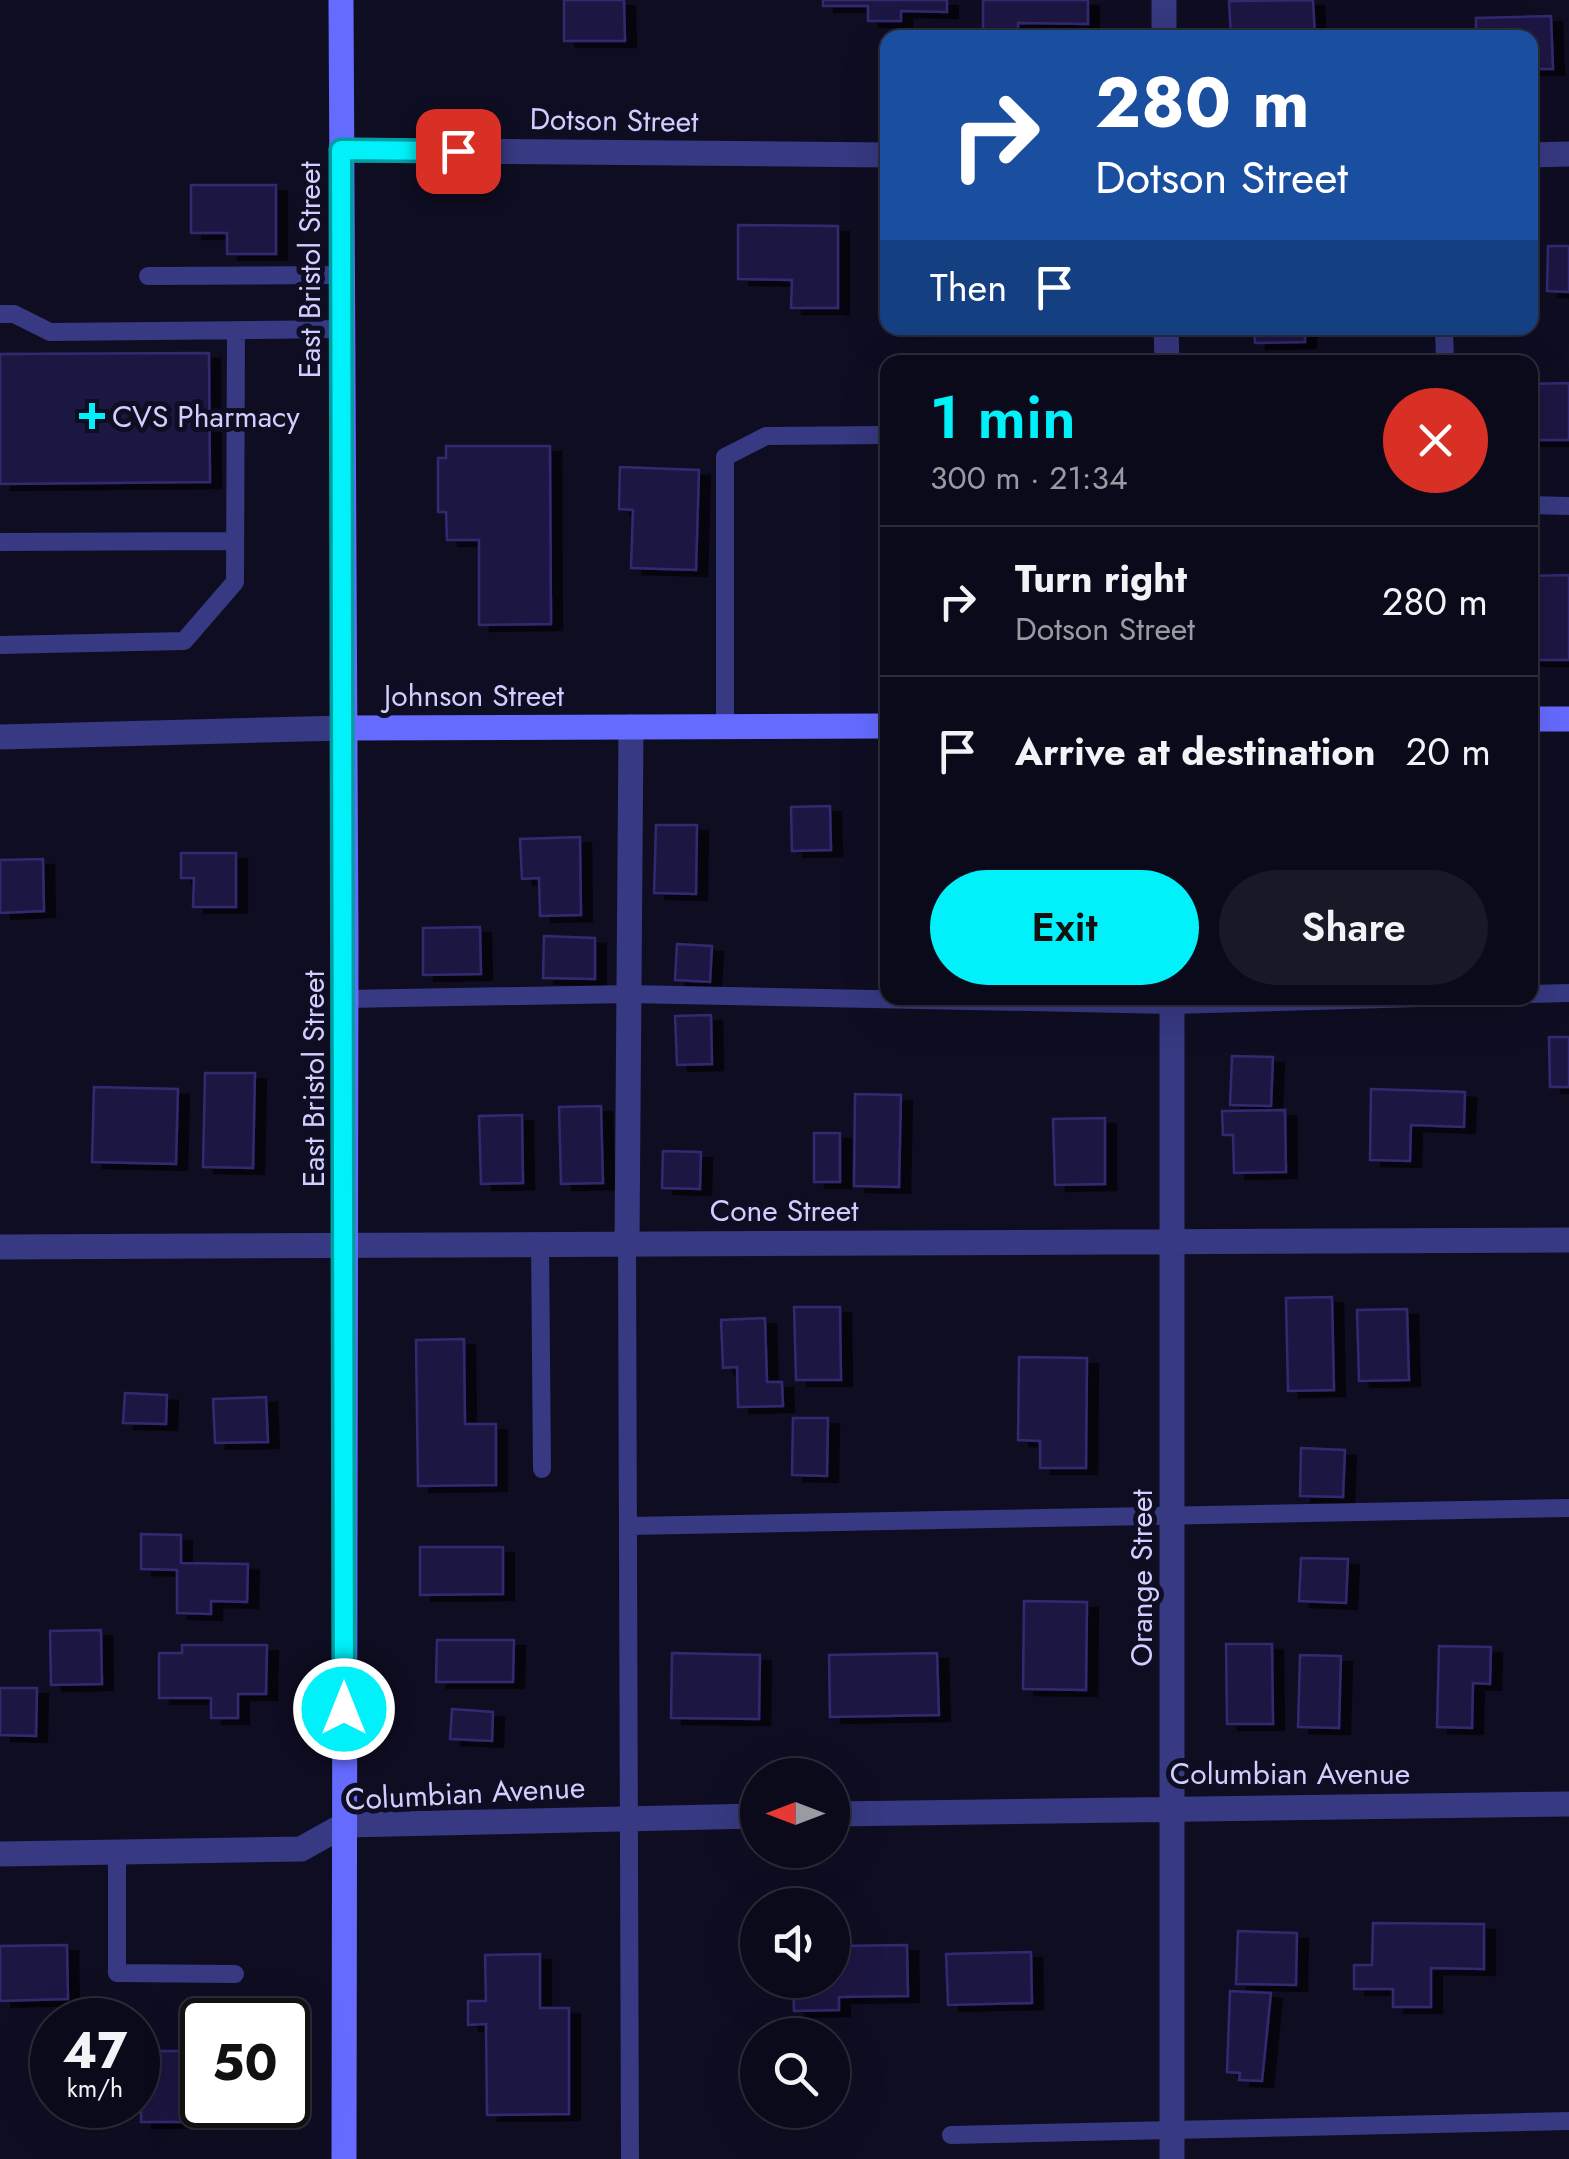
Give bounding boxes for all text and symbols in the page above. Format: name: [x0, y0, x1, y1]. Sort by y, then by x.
text: 280 m: [1095, 52, 1310, 153]
icon: right: [930, 70, 1060, 200]
street label: Dotson Street: [529, 97, 700, 143]
pin: [416, 109, 501, 194]
icon: arrive: [431, 124, 486, 179]
text: Dotson Street: [1095, 145, 1348, 210]
street label: East Bristol Street: [288, 161, 331, 379]
text: Then: [930, 260, 1007, 315]
icon: arrive: [1027, 260, 1082, 315]
text: 1 min: [930, 374, 1076, 461]
button: close: [1383, 388, 1488, 493]
place label: CVS Pharmacy: [112, 395, 300, 438]
marker: CVS Pharmacy: [81, 405, 103, 427]
text: 300 m · 21:34: [930, 455, 1128, 501]
text: Turn right: [1015, 551, 1187, 606]
icon: right: [930, 574, 985, 629]
text: 280 m: [1382, 574, 1488, 629]
text: Dotson Street: [1015, 606, 1195, 652]
street label: Johnson Street: [380, 674, 565, 717]
icon: arrive: [930, 724, 985, 779]
text: Arrive at destination: [1015, 724, 1376, 779]
text: 20 m: [1406, 724, 1491, 779]
button: Exit: [930, 870, 1199, 985]
button: Share: [1219, 870, 1488, 985]
street label: East Bristol Street: [292, 970, 335, 1188]
street label: Cone Street: [710, 1189, 859, 1232]
street label: Orange Street: [1120, 1489, 1163, 1667]
position arrow: [292, 1657, 396, 1761]
street label: Columbian Avenue: [1170, 1752, 1410, 1795]
north arrow: [740, 1758, 850, 1868]
map controls: [740, 1758, 850, 2128]
street label: Columbian Avenue: [344, 1765, 586, 1821]
button: sound: [740, 1888, 850, 1998]
speed limit sign: 50: [180, 1998, 310, 2128]
text: 47: [62, 2014, 128, 2087]
button: search: [740, 2018, 850, 2128]
text: km/h: [67, 2070, 123, 2106]

